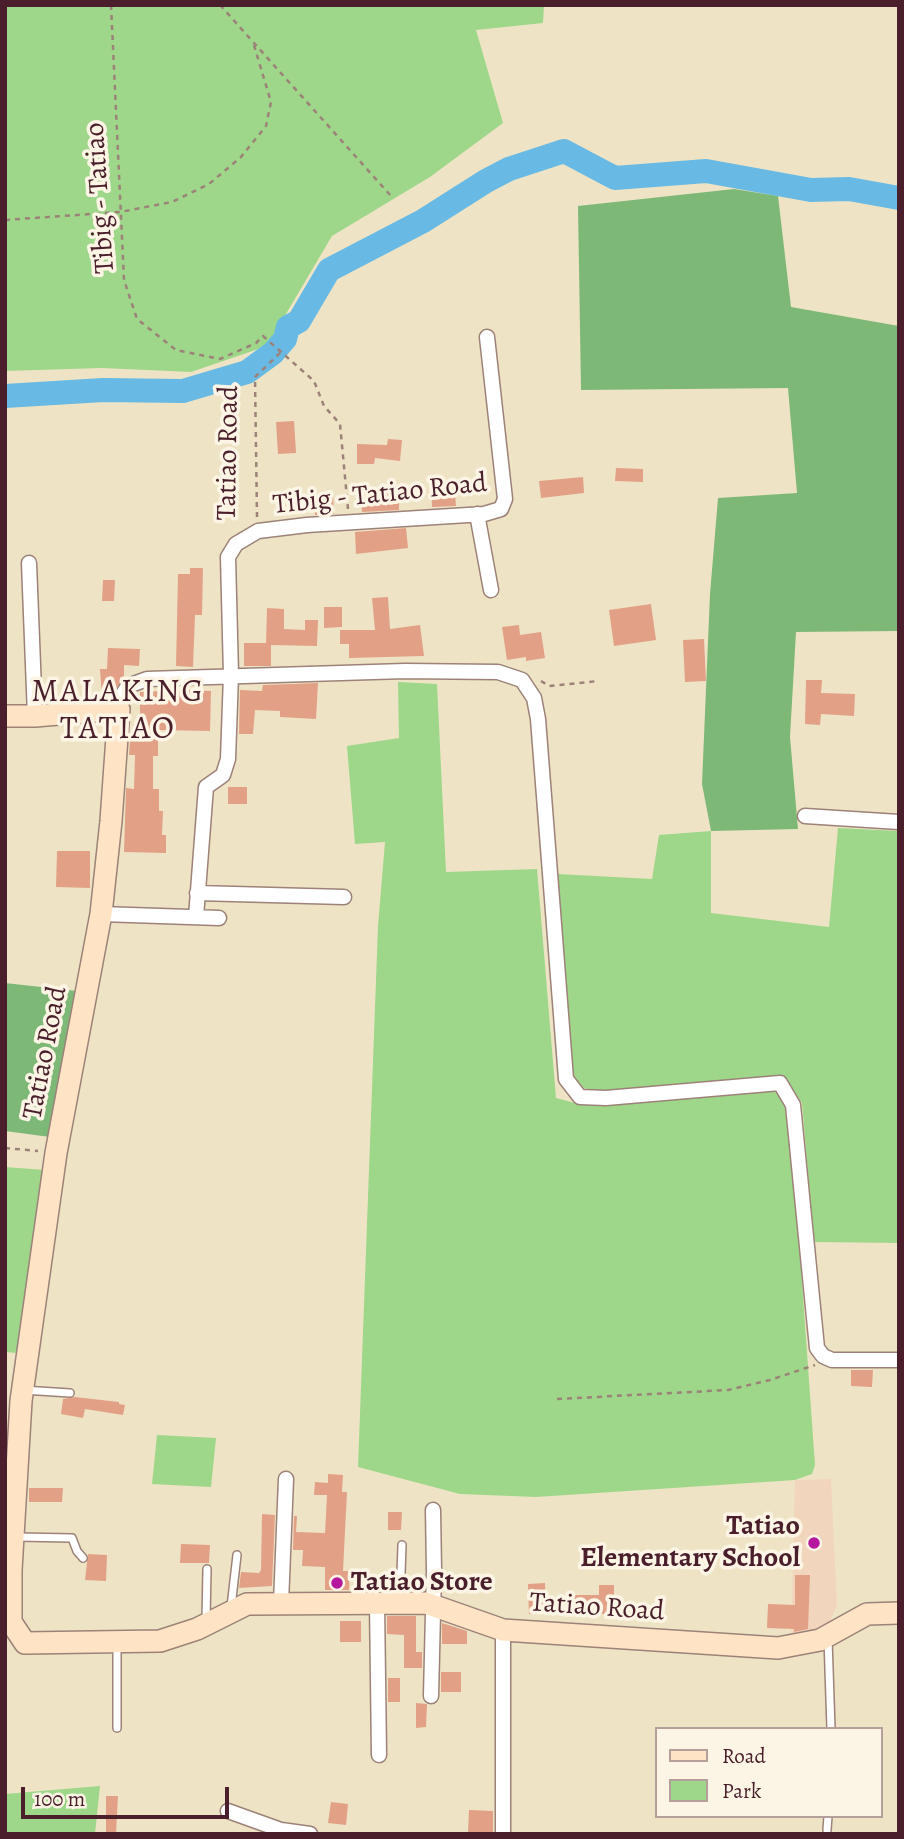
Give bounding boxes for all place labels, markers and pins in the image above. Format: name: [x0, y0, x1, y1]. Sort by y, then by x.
place label: Tatiao Elementary School: [580, 1510, 800, 1576]
marker: Tatiao Elementary School: [806, 1535, 822, 1551]
place label: Tatiao Store: [351, 1566, 493, 1600]
marker: Tatiao Store: [329, 1575, 345, 1591]

